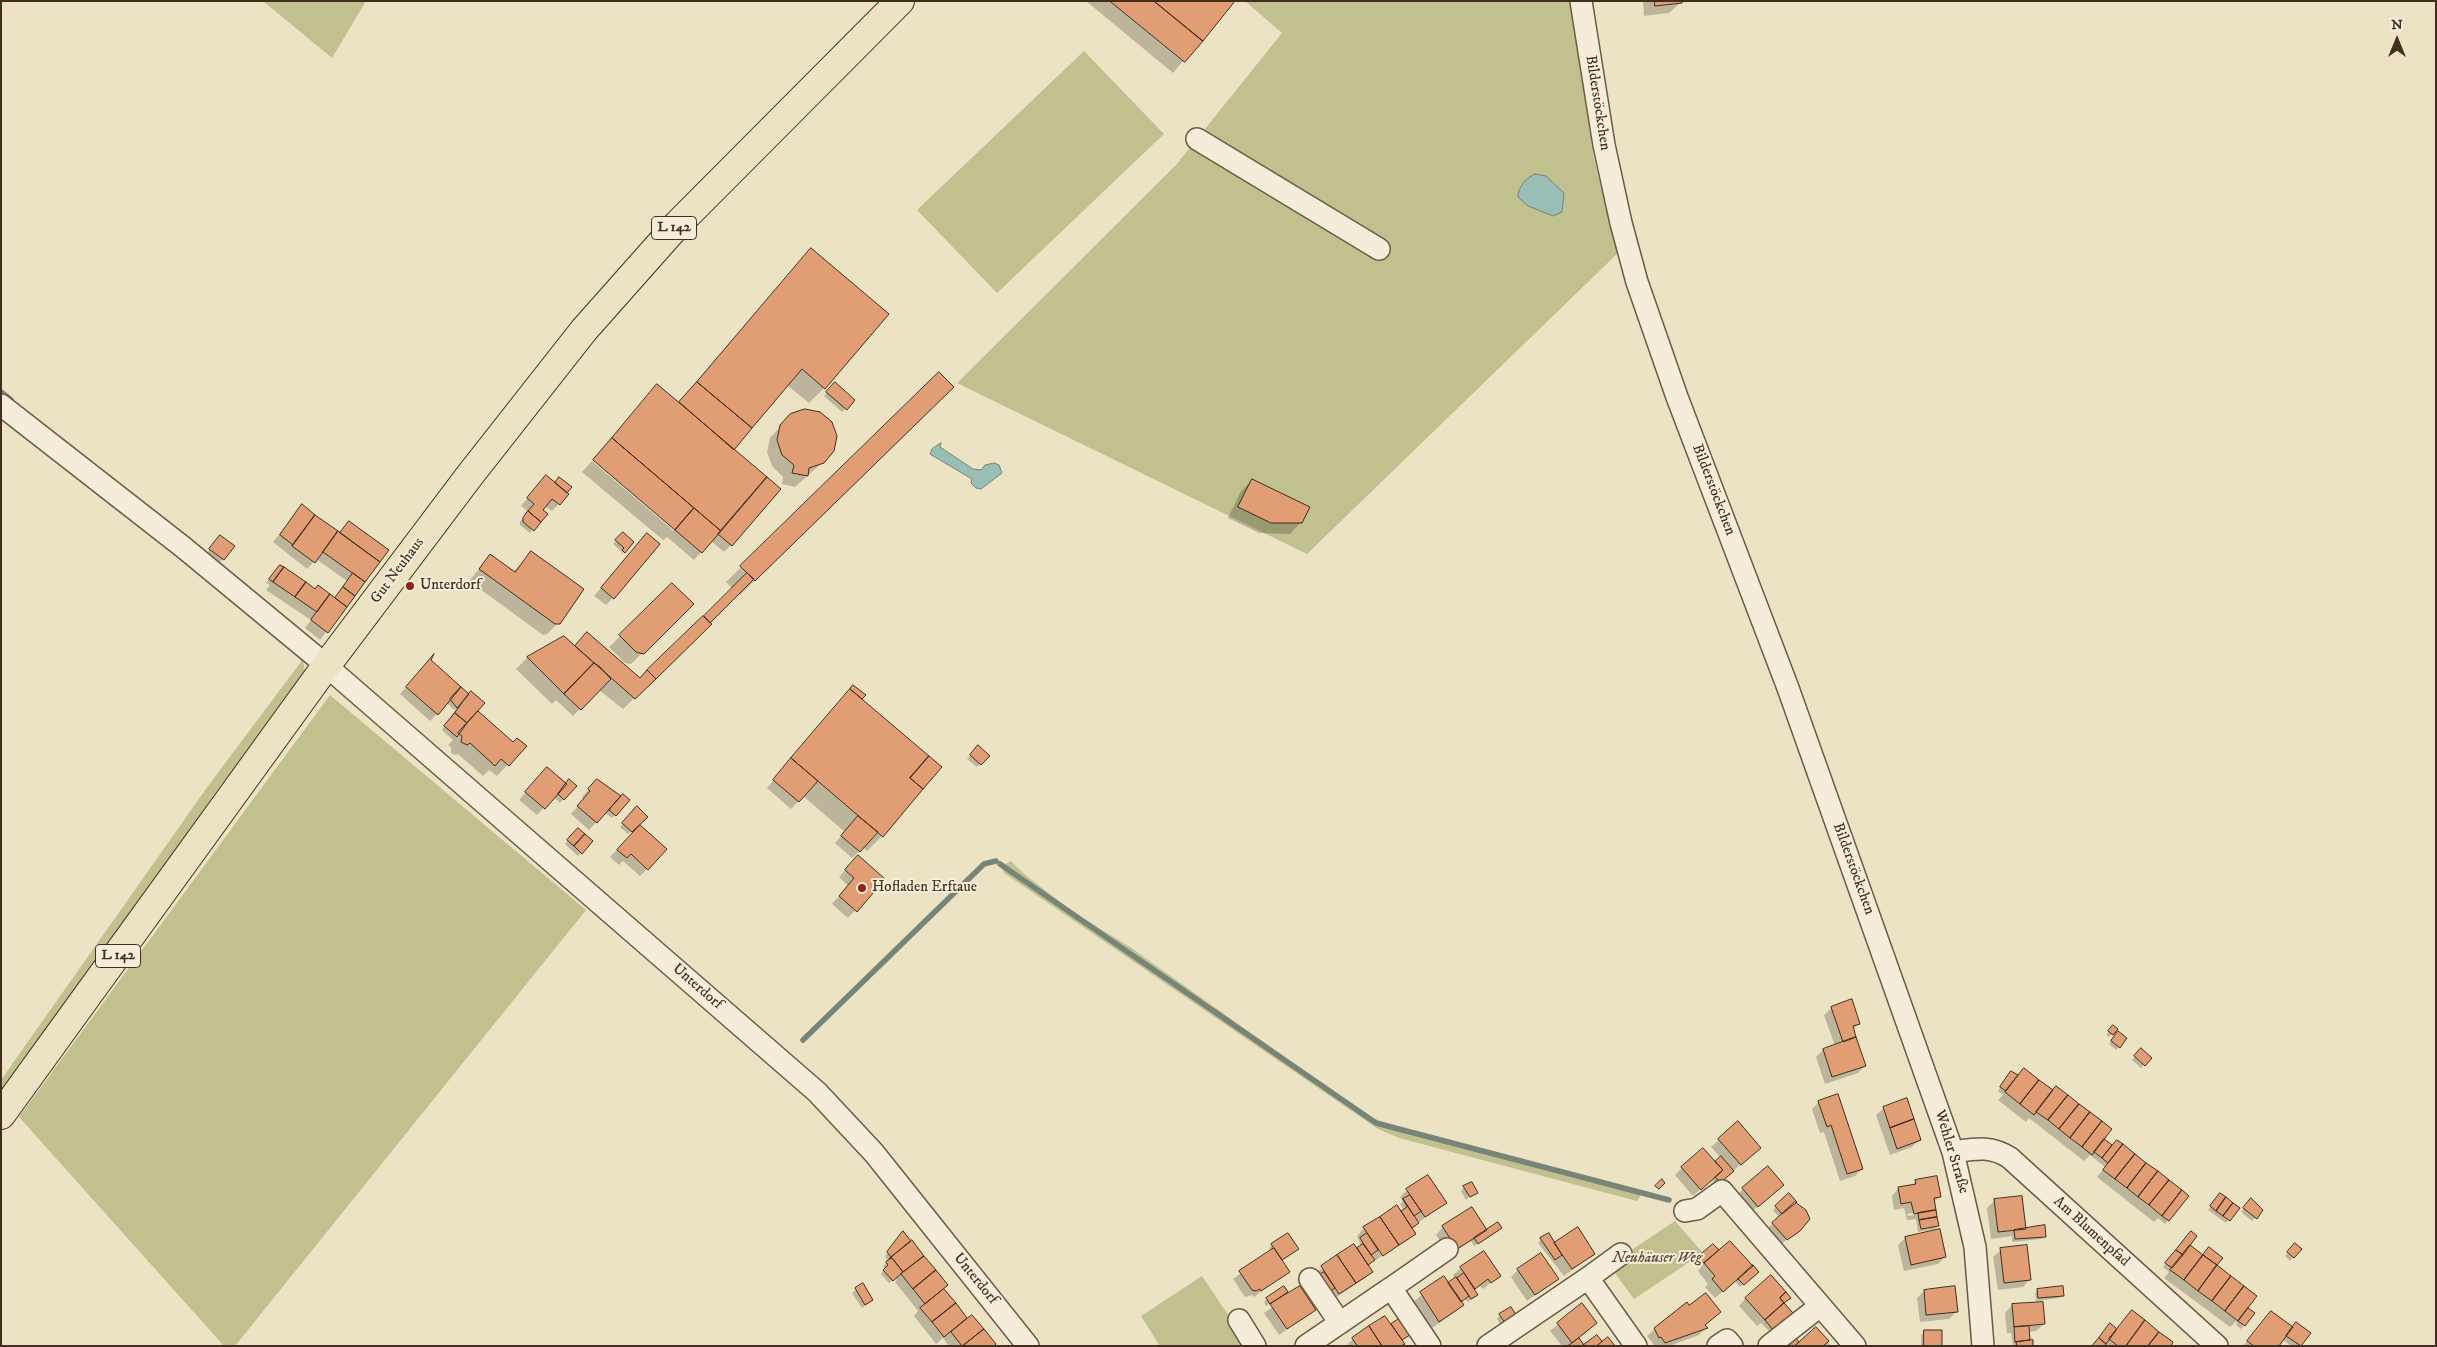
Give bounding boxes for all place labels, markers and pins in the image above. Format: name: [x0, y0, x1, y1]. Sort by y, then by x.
place label: Unterdorf: [420, 577, 481, 595]
marker: Unterdorf: [404, 580, 416, 592]
place label: Hofladen Erftaue: [872, 879, 977, 897]
marker: Hofladen Erftaue: [856, 882, 868, 894]

